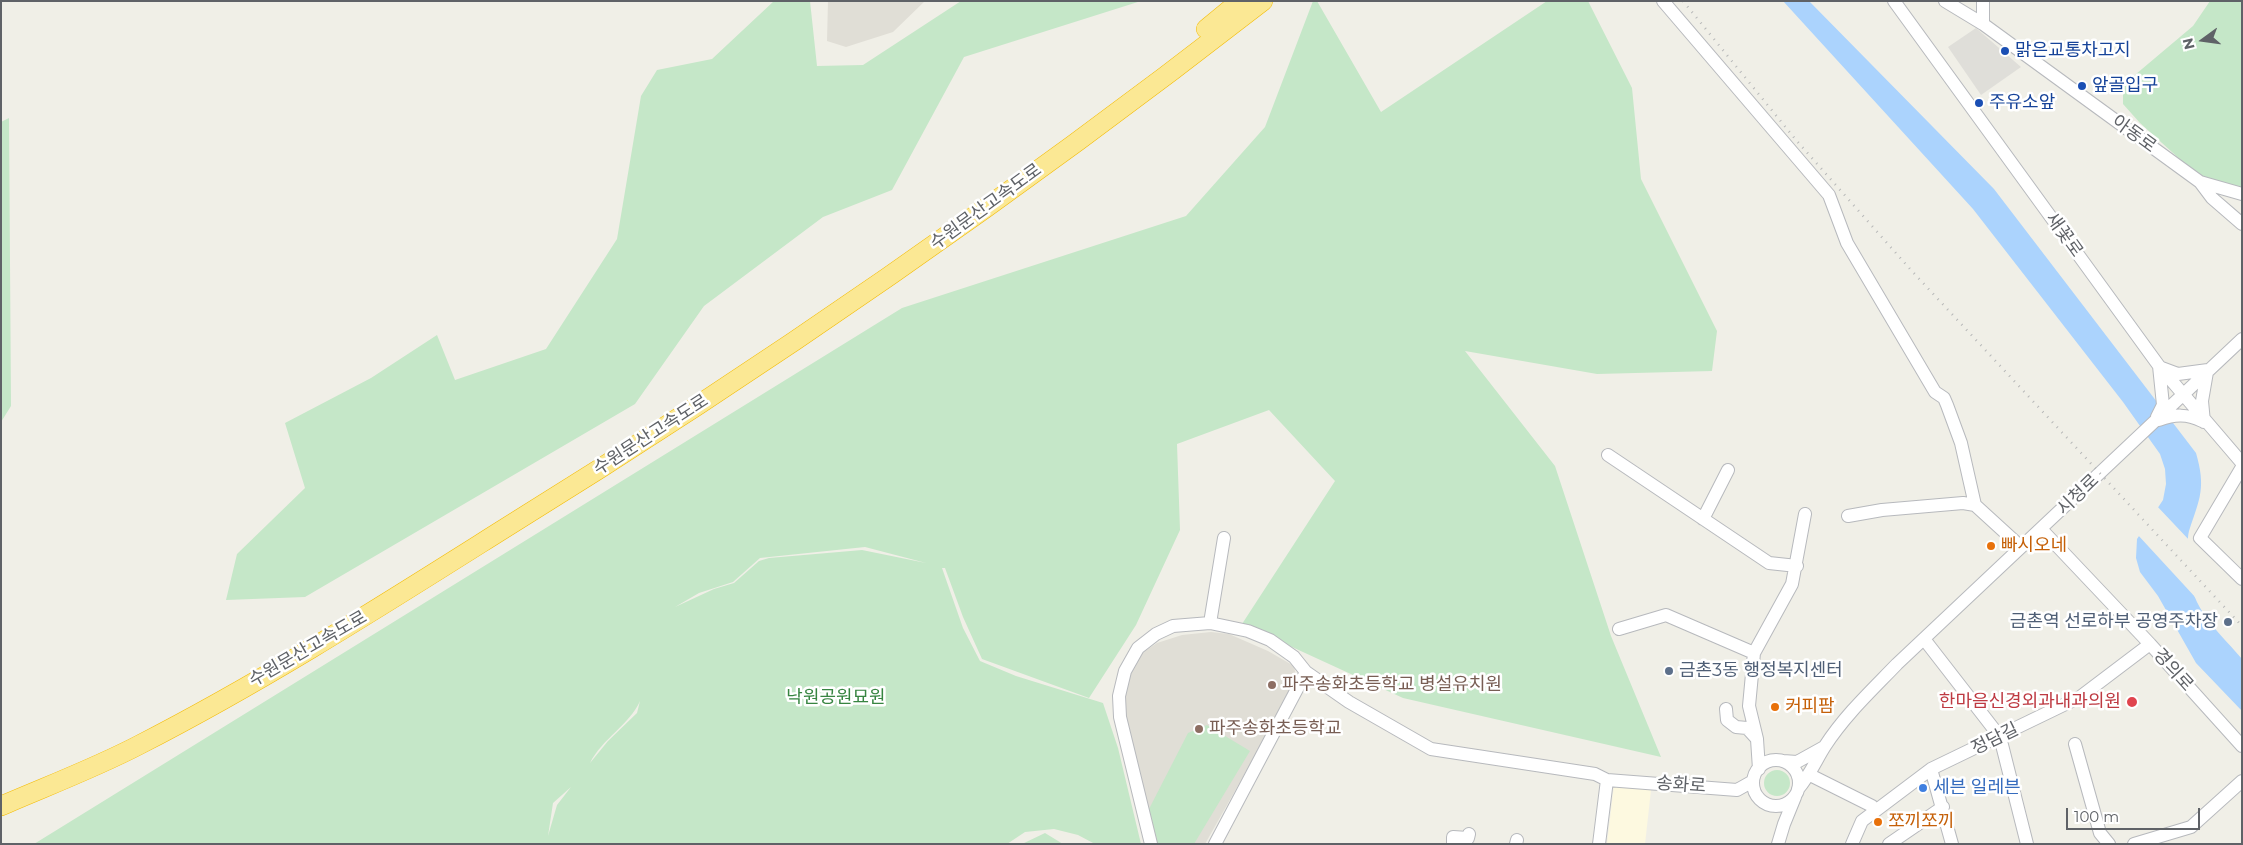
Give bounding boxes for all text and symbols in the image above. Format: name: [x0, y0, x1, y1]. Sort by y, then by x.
north arrow: [2178, 15, 2228, 65]
text: N: [2178, 36, 2199, 51]
place label: 맑은교통차고지: [2015, 40, 2131, 62]
marker: 맑은교통차고지: [1999, 45, 2011, 57]
place label: 앞골입구: [2092, 75, 2158, 97]
marker: 앞골입구: [2076, 80, 2088, 92]
place label: 주유소앞: [1989, 92, 2055, 114]
marker: 주유소앞: [1973, 97, 1985, 109]
street label: 아동로: [2108, 111, 2160, 157]
street label: 수원문산고속도로: [926, 159, 1046, 255]
street label: 새꽃로: [2041, 209, 2087, 261]
street label: 수원문산고속도로: [590, 390, 712, 480]
street label: 시청로: [2053, 470, 2103, 520]
place label: 빠시오네: [2001, 535, 2067, 557]
marker: 빠시오네: [1985, 540, 1997, 552]
street label: 수원문산고속도로: [245, 607, 371, 691]
place label: 금촌역 선로하부 공영주차장: [2010, 611, 2218, 633]
marker: 금촌역 선로하부 공영주차장: [2222, 616, 2234, 628]
street label: 경의로: [2148, 644, 2198, 696]
place label: 금촌3동 행정복지센터: [1679, 660, 1843, 682]
marker: 금촌3동 행정복지센터: [1663, 665, 1675, 677]
place label: 파주송화초등학교 병설유치원: [1282, 674, 1502, 696]
marker: 파주송화초등학교 병설유치원: [1266, 679, 1278, 691]
park label: 낙원공원묘원: [786, 687, 886, 709]
place label: 한마음신경외과내과의원: [1939, 691, 2121, 713]
marker: 한마음신경외과내과의원: [2125, 695, 2139, 709]
place label: 커피팜: [1785, 696, 1835, 718]
marker: 커피팜: [1769, 701, 1781, 713]
place label: 파주송화초등학교: [1209, 718, 1341, 740]
street label: 정담길: [1968, 718, 2022, 760]
marker: 파주송화초등학교: [1193, 723, 1205, 735]
street label: 송화로: [1655, 772, 1707, 798]
place label: 세븐 일레븐: [1933, 777, 2021, 799]
marker: 세븐 일레븐: [1917, 782, 1929, 794]
scale bar: [2068, 798, 2202, 830]
text: 100 m: [2074, 807, 2119, 826]
place label: 쪼끼쪼끼: [1888, 811, 1954, 833]
marker: 쪼끼쪼끼: [1872, 816, 1884, 828]

